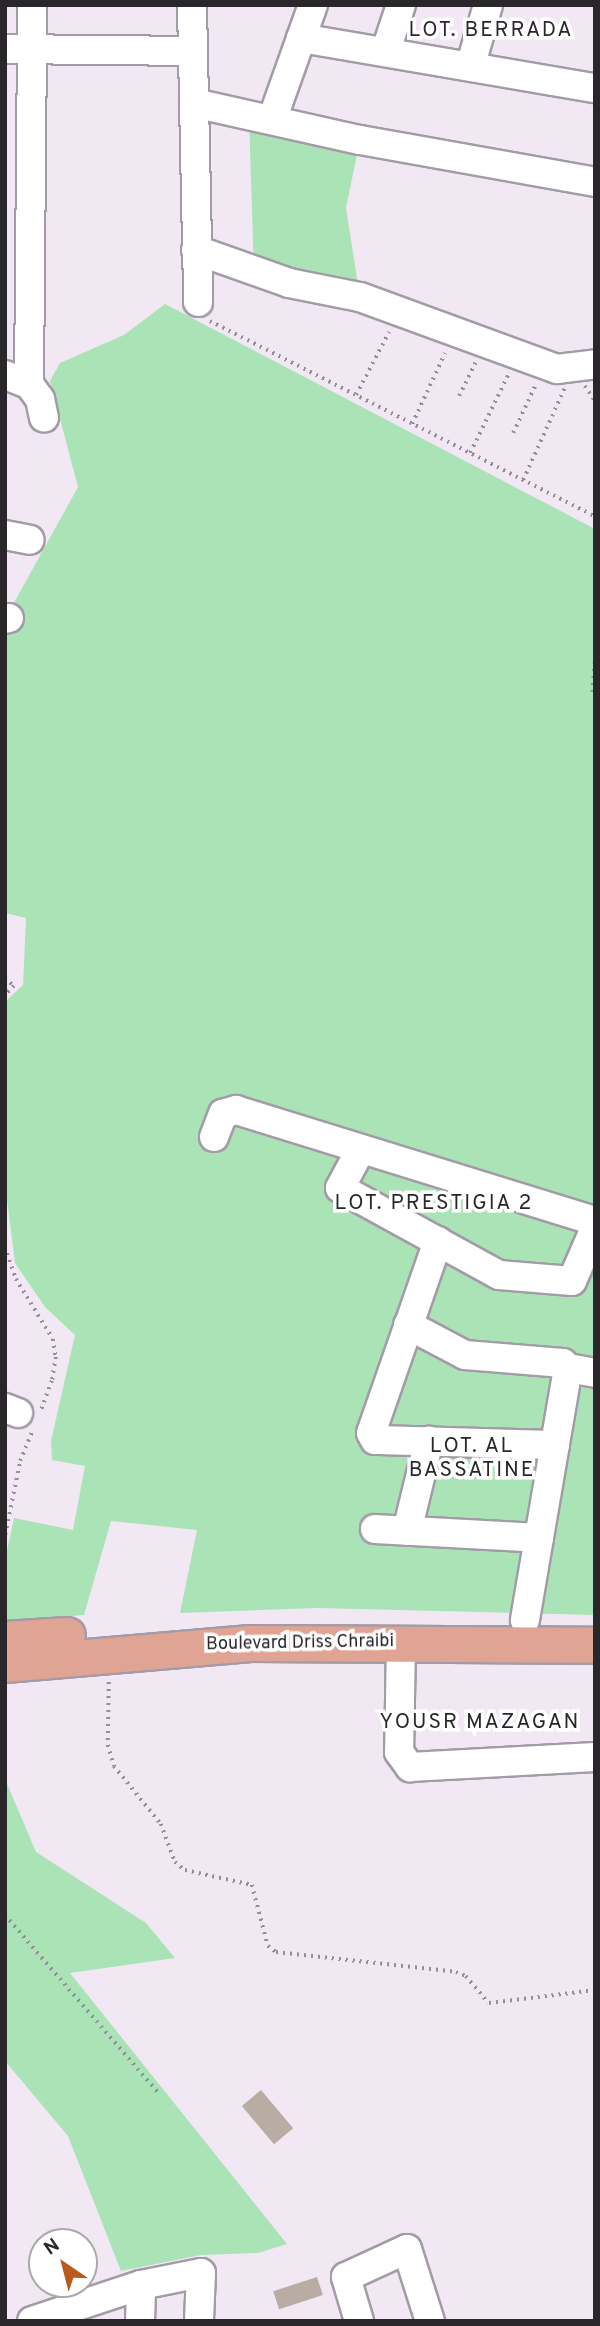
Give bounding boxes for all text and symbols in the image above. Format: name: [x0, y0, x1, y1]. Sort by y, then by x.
district label: LOT. BERRADA: [410, 18, 572, 44]
district label: LOT. PRESTIGIA 2: [336, 1191, 532, 1217]
district label: LOT. AL BASSATINE: [410, 1434, 534, 1484]
street label: Boulevard Driss Chraibi: [206, 1632, 394, 1656]
district label: YOUSR MAZAGAN: [381, 1710, 579, 1736]
north arrow: [28, 2228, 98, 2298]
text: N: [40, 2234, 65, 2261]

